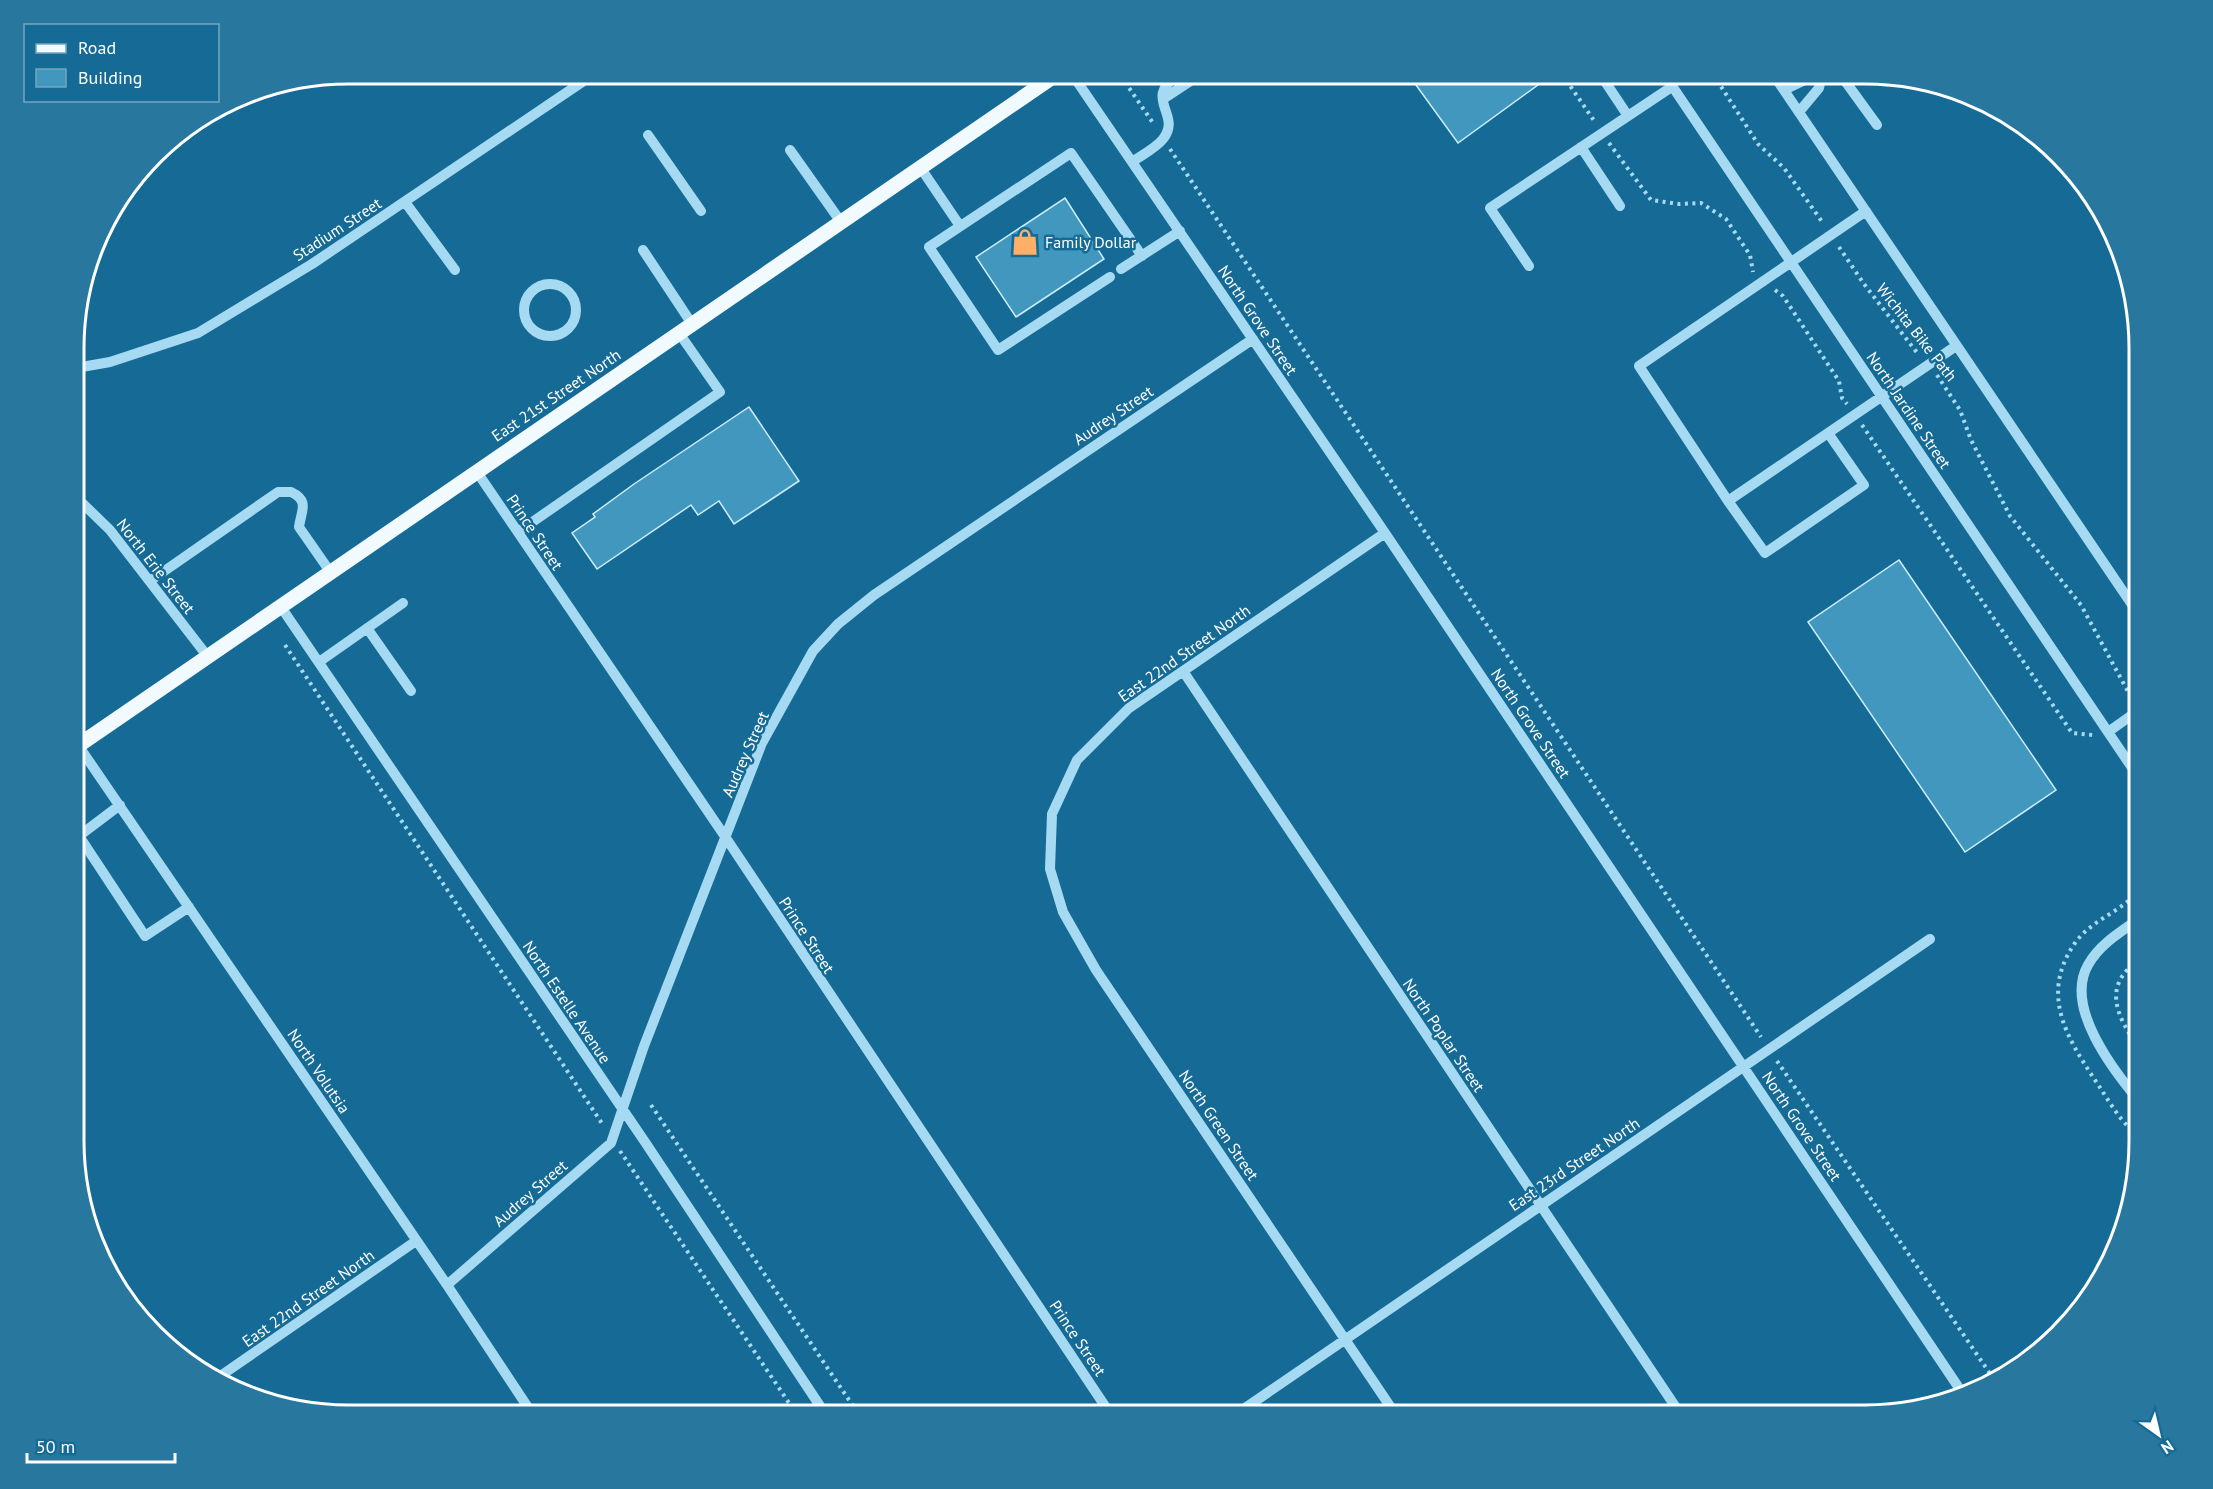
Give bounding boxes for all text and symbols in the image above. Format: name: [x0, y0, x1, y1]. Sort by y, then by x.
legend: [24, 24, 219, 102]
text: Road: [78, 36, 116, 59]
text: Building: [78, 66, 142, 89]
street label: Stadium Street: [289, 193, 385, 265]
shop icon: Family Dollar: [1010, 227, 1040, 257]
place label: Family Dollar: [1045, 232, 1137, 252]
street label: North Grove Street: [1214, 261, 1302, 379]
street label: Wichita Bike Path: [1872, 279, 1962, 385]
street label: East 21st Street North: [488, 344, 624, 446]
street label: North Jardine Street: [1862, 348, 1956, 473]
street label: Audrey Street: [1069, 381, 1157, 449]
street label: Prince Street: [502, 490, 568, 574]
street label: North Erie Street: [113, 514, 200, 618]
street label: East 22nd Street North: [1114, 600, 1254, 706]
street label: North Grove Street: [1487, 664, 1575, 782]
street label: Audrey Street: [717, 707, 773, 800]
street label: Prince Street: [775, 893, 839, 977]
street label: North Estelle Avenue: [519, 937, 615, 1067]
street label: North Poplar Street: [1399, 974, 1490, 1096]
street label: North Volutsia: [283, 1025, 355, 1117]
street label: North Green Street: [1175, 1066, 1264, 1185]
street label: North Grove Street: [1758, 1067, 1846, 1185]
street label: East 23rd Street North: [1505, 1113, 1643, 1215]
street label: Audrey Street: [489, 1155, 572, 1231]
street label: East 22nd Street North: [238, 1245, 378, 1351]
street label: Prince Street: [1045, 1296, 1111, 1380]
north arrow: [2129, 1405, 2189, 1465]
scale bar: [27, 1426, 176, 1464]
text: 50 m: [36, 1435, 75, 1458]
text: N: [2157, 1436, 2177, 1459]

